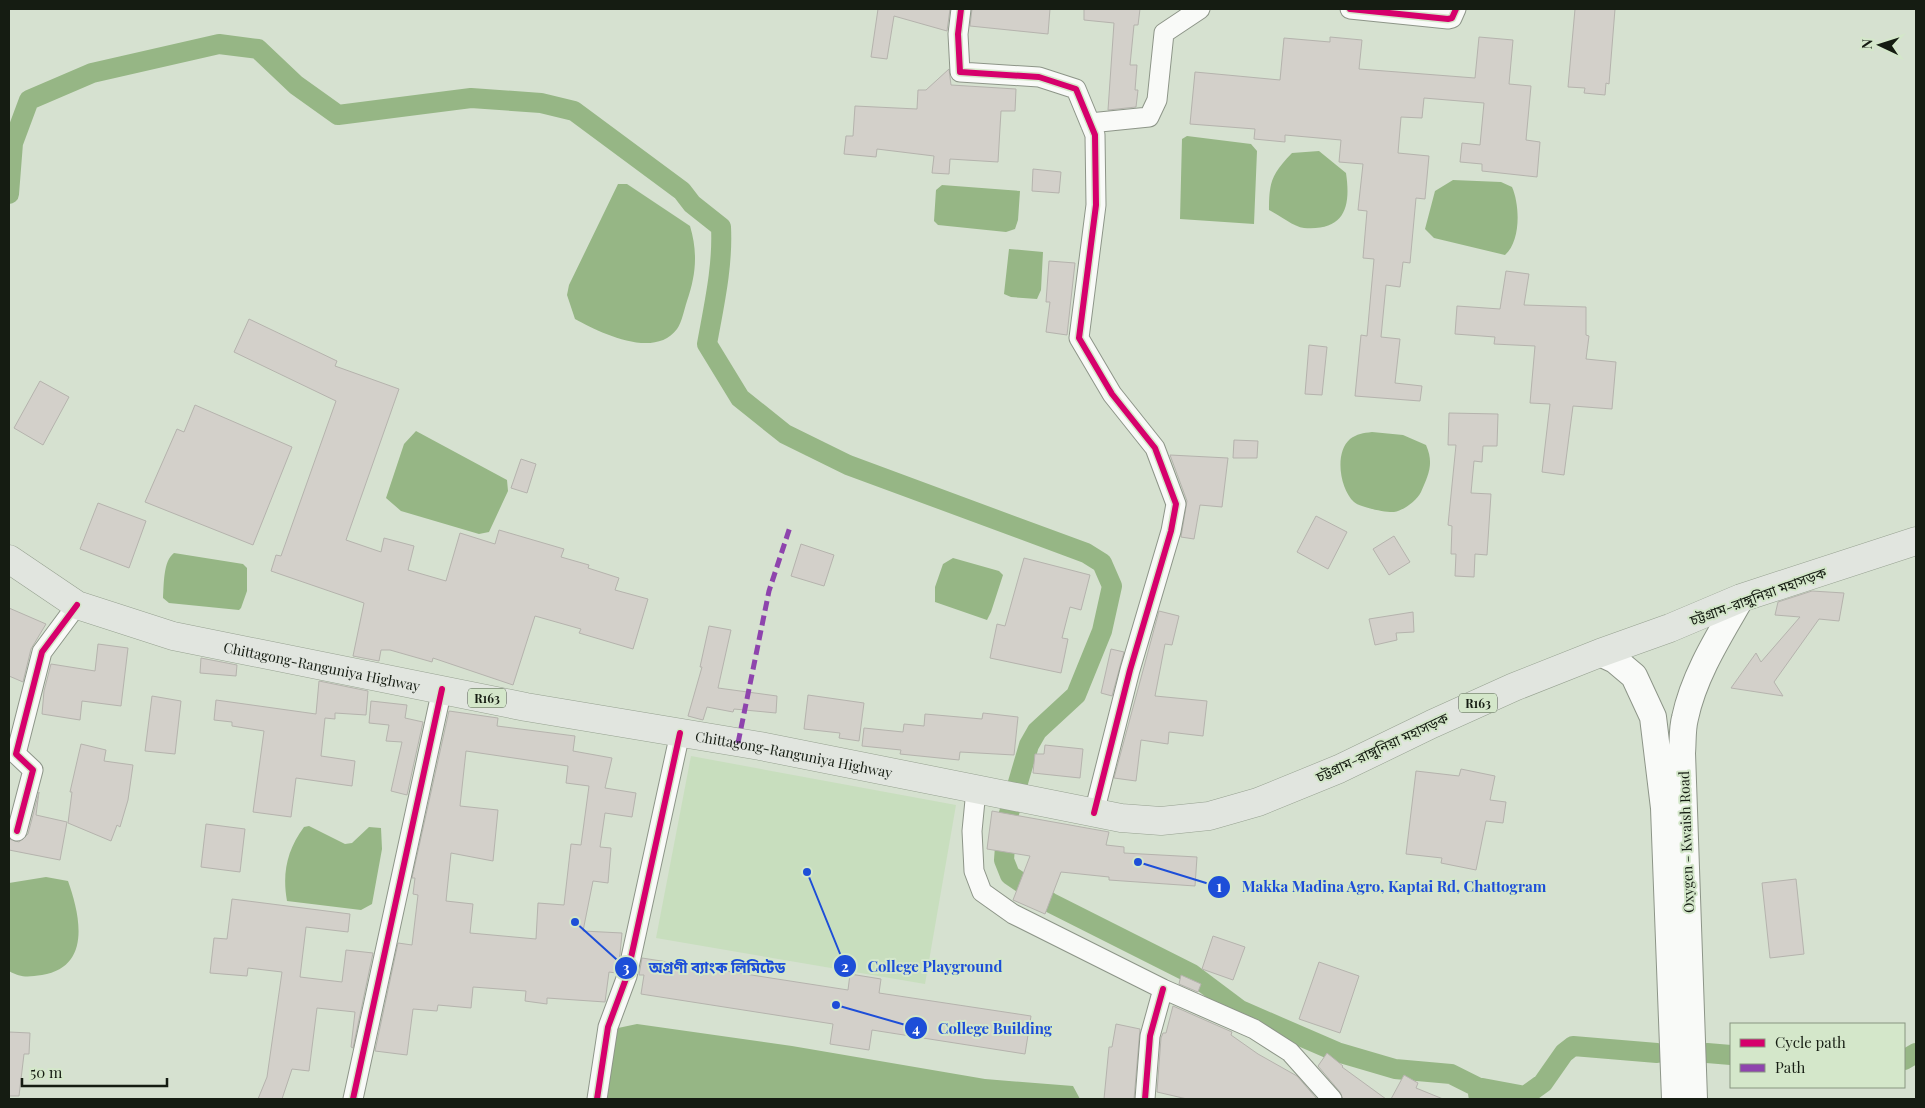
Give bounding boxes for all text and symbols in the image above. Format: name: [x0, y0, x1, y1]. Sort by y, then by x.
north arrow: [1855, 20, 1905, 70]
text: N: [1857, 38, 1876, 50]
street label: চট্টগ্রাম-রাঙ্গুনিয়া মহাসড়ক: [1686, 562, 1830, 630]
street label: Chittagong-Ranguniya Highway: [222, 637, 422, 695]
road number: R163: [468, 688, 506, 708]
road number: R163: [1459, 694, 1497, 712]
street label: চট্টগ্রাম-রাঙ্গুনিয়া মহাসড়ক: [1312, 708, 1452, 786]
street label: Chittagong-Ranguniya Highway: [694, 726, 894, 782]
street label: Oxygen - Kwaish Road: [1674, 771, 1698, 913]
callout: Makka Madina Agro, Kaptai Rd, Chattogram: [1207, 872, 1557, 902]
text: 1: [1216, 876, 1222, 896]
text: Makka Madina Agro, Kaptai Rd, Chattogram: [1242, 876, 1547, 896]
callout: College Playground: [832, 951, 1012, 981]
callout: অগ্রণী ব্যাংক লিমিটেড: [614, 953, 795, 983]
text: 2: [841, 956, 849, 976]
text: College Playground: [867, 956, 1003, 976]
text: 3: [622, 957, 630, 977]
text: অগ্রণী ব্যাংক লিমিটেড: [648, 957, 785, 977]
callout: College Building: [903, 1013, 1063, 1043]
text: 4: [912, 1018, 920, 1038]
text: College Building: [938, 1018, 1053, 1038]
legend: [1730, 1023, 1905, 1088]
text: Cycle path: [1775, 1032, 1846, 1052]
scale bar: [22, 1056, 168, 1088]
text: Path: [1775, 1057, 1805, 1077]
text: 50 m: [30, 1062, 63, 1082]

